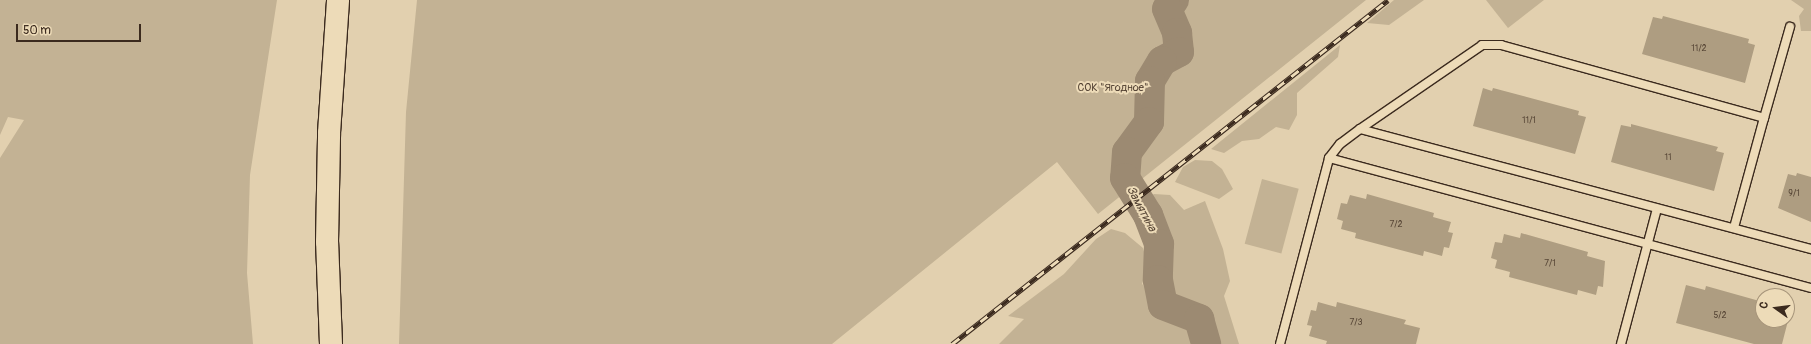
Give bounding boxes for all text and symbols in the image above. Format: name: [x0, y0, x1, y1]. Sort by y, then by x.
scale bar: [18, 16, 143, 42]
text: 50 m: [23, 23, 51, 38]
house number: 11/2: [1691, 44, 1707, 54]
park label: СОК "Ягодное": [1078, 81, 1148, 95]
house number: 11/1: [1522, 116, 1536, 126]
house number: 11: [1664, 153, 1672, 163]
water label: Замятина: [1123, 184, 1159, 234]
house number: 9/1: [1788, 189, 1800, 199]
house number: 7/2: [1389, 220, 1403, 230]
house number: 7/1: [1544, 259, 1556, 269]
north arrow: [1755, 288, 1795, 328]
text: С: [1757, 300, 1771, 310]
house number: 5/2: [1713, 311, 1727, 321]
house number: 7/3: [1349, 318, 1363, 328]

